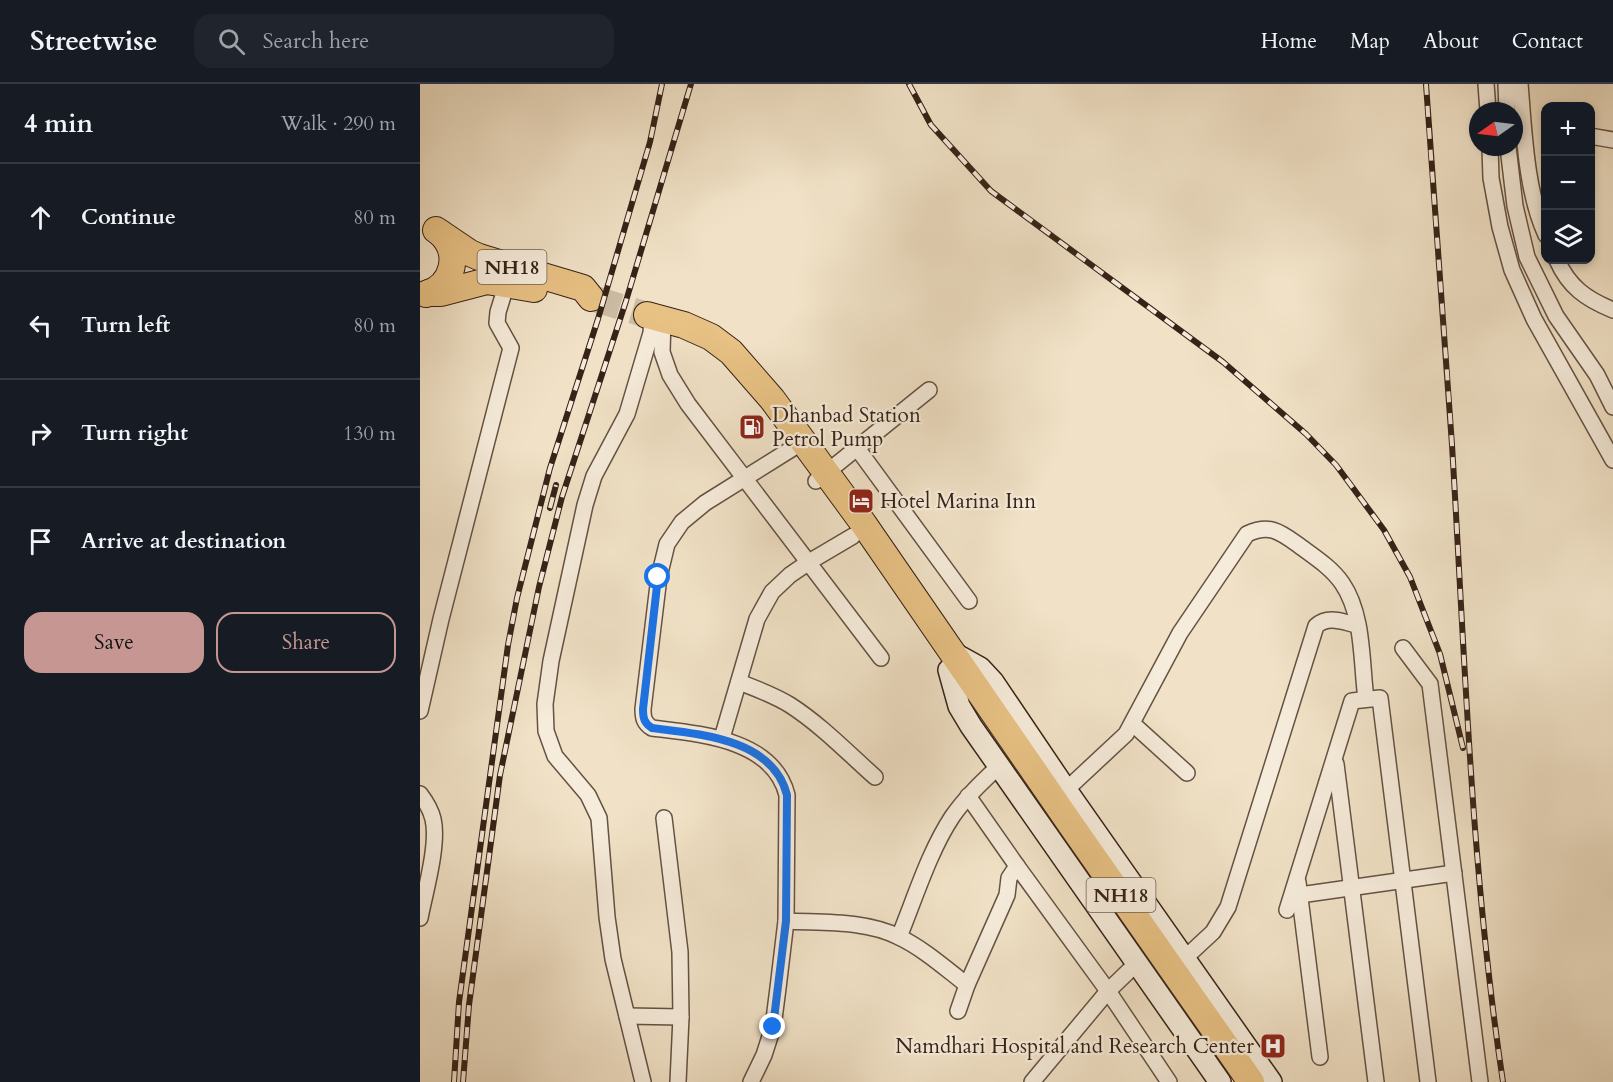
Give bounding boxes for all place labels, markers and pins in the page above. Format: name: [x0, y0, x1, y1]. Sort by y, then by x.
place label: Dhanbad Station Petrol Pump: [772, 401, 921, 454]
fuel station icon: Dhanbad Station Petrol Pump: [737, 412, 767, 442]
hotel icon: Hotel Marina Inn: [846, 486, 876, 516]
place label: Hotel Marina Inn: [880, 487, 1036, 516]
hospital icon: Namdhari Hospital and Research Center: [1258, 1031, 1288, 1061]
place label: Namdhari Hospital and Research Center: [895, 1032, 1254, 1061]

